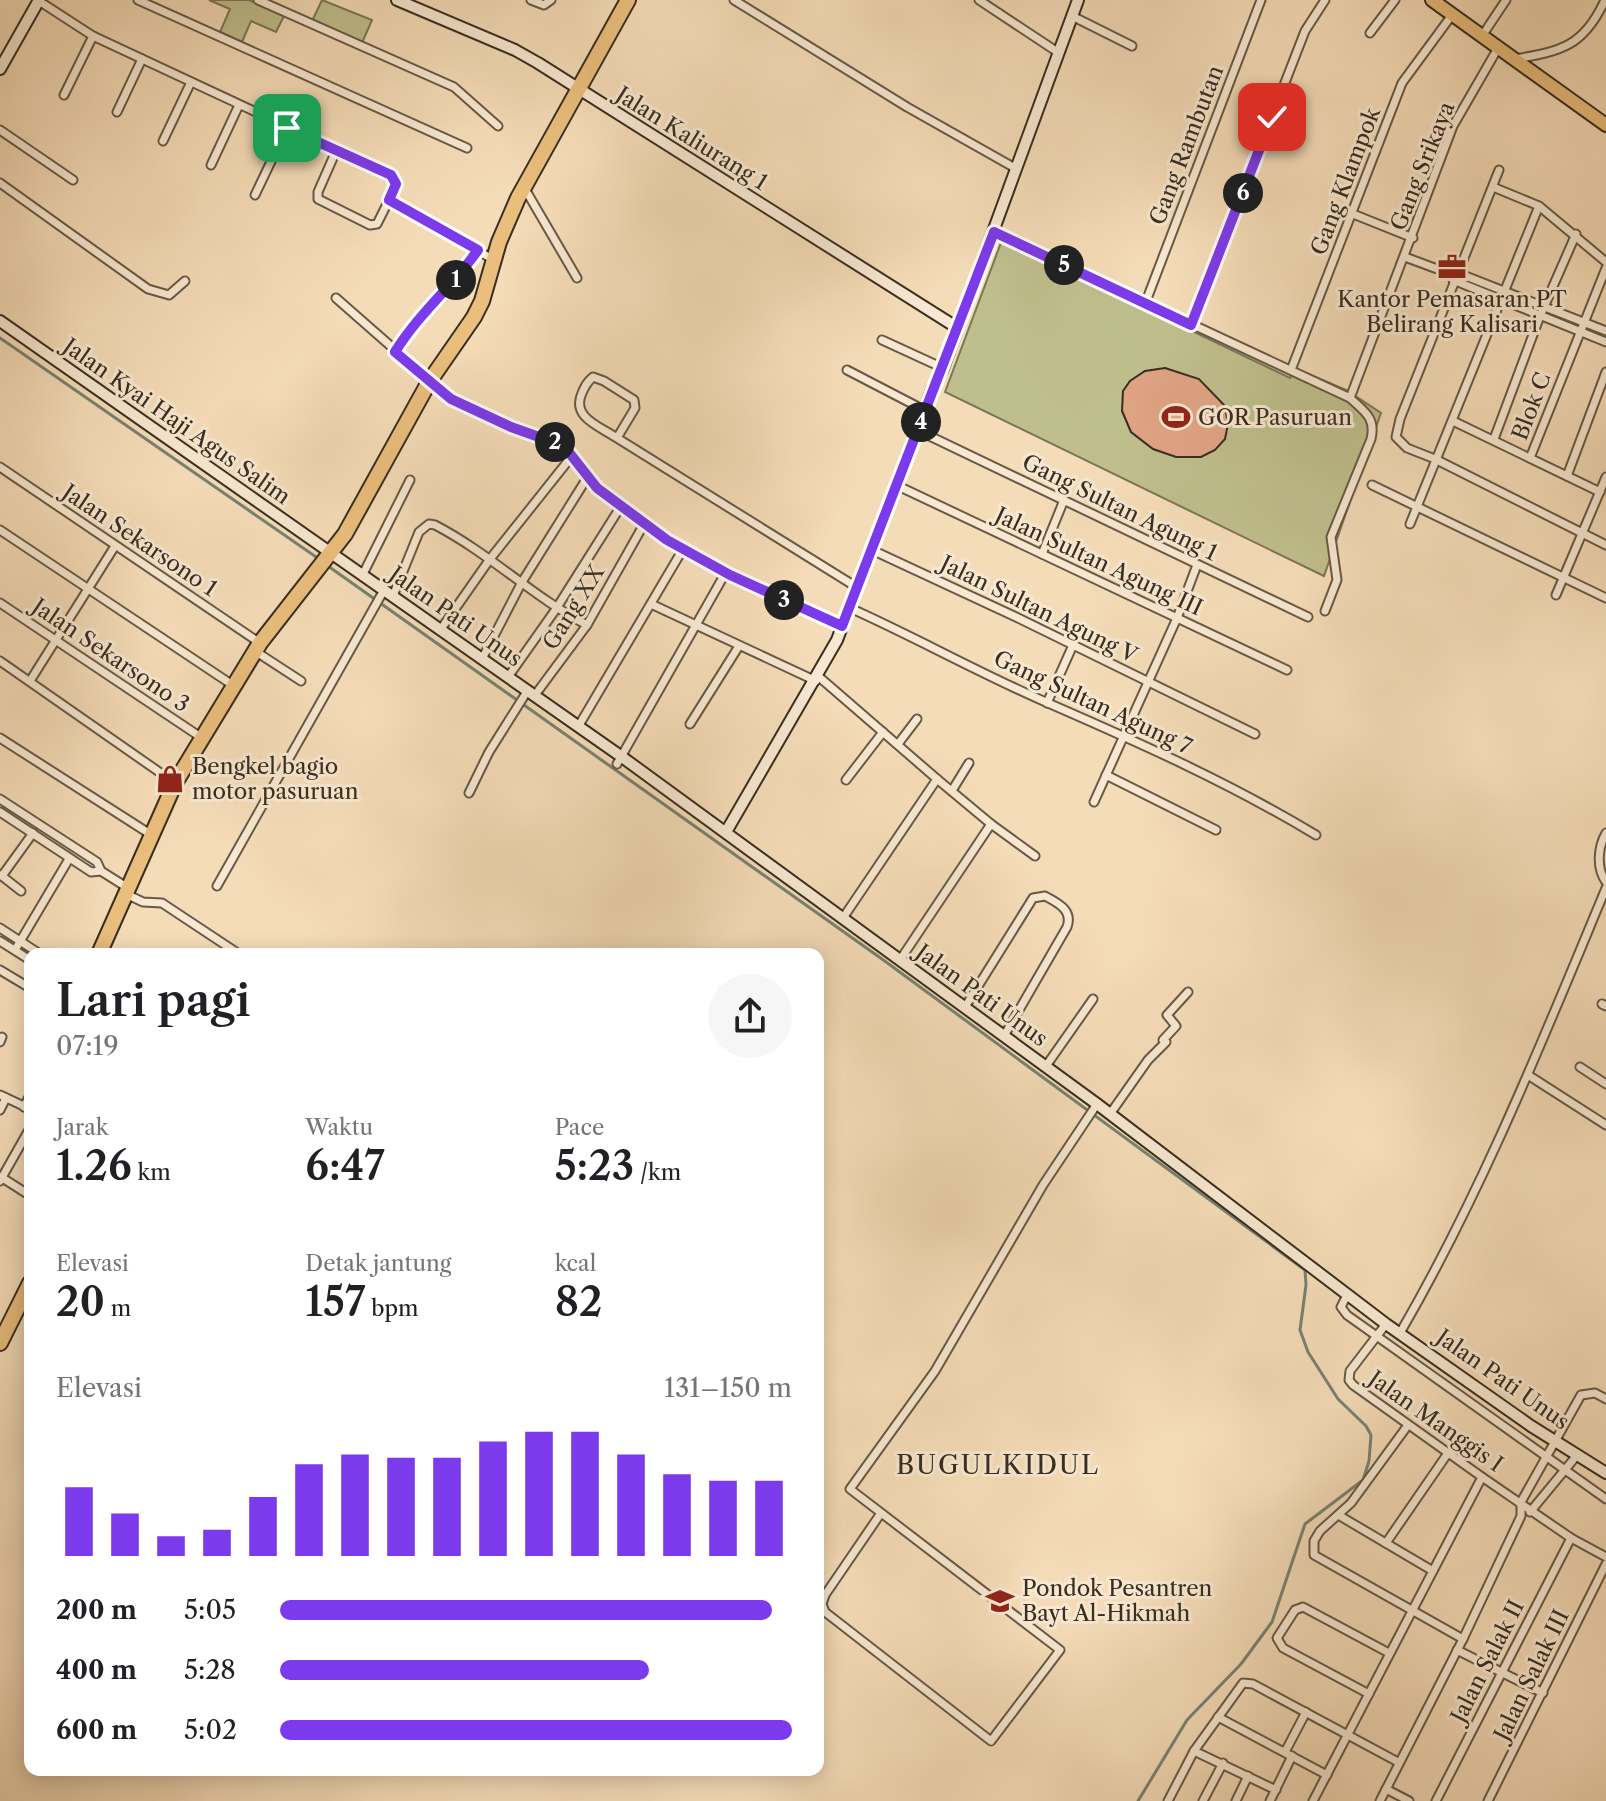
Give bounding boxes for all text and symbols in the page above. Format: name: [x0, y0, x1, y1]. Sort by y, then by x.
street label: Gang Rambutan: [1144, 61, 1229, 229]
street label: Jalan Kaliurang 1: [608, 79, 773, 196]
pin: [1238, 83, 1306, 151]
pin: [253, 94, 321, 162]
icon: check: [1250, 95, 1294, 139]
street label: Gang Srikaya: [1384, 98, 1461, 234]
street label: Gang Klampok: [1305, 102, 1386, 259]
icon: arrive: [265, 106, 309, 150]
pin: 6: [1223, 173, 1263, 213]
text: 6: [1236, 179, 1250, 206]
pin: 5: [1044, 245, 1084, 285]
text: 5: [1058, 251, 1070, 278]
office icon: Kantor Pemasaran PT Belirang Kalisari: [1437, 252, 1467, 282]
pin: 1: [436, 260, 476, 300]
text: 1: [451, 266, 461, 293]
place label: Kantor Pemasaran PT Belirang Kalisari: [1337, 286, 1567, 338]
street label: Jalan Kyai Haji Agus Salim: [55, 331, 296, 511]
street label: Blok C: [1506, 369, 1557, 444]
pin: 4: [901, 402, 941, 442]
sports icon: GOR Pasuruan: [1161, 402, 1191, 432]
place label: GOR Pasuruan: [1198, 404, 1352, 431]
text: 4: [914, 408, 928, 435]
pin: 2: [535, 422, 575, 462]
text: 2: [549, 428, 562, 455]
street label: Gang Sultan Agung 1: [1018, 448, 1222, 566]
street label: Jalan Sekarsono 1: [55, 477, 222, 602]
street label: Jalan Sultan Agung III: [988, 500, 1207, 621]
street label: Jalan Sultan Agung V: [933, 549, 1143, 669]
street label: Jalan Pati Unus: [381, 559, 527, 672]
street label: Gang XX: [537, 559, 610, 655]
pin: 3: [764, 580, 804, 620]
text: 3: [778, 586, 790, 613]
street label: Jalan Sekarsono 3: [24, 591, 194, 718]
street label: Gang Sultan Agung 7: [989, 645, 1196, 760]
place label: Bengkel bagio motor pasuruan: [192, 753, 359, 805]
shop icon: Bengkel bagio motor pasuruan: [155, 764, 185, 794]
street label: Jalan Pati Unus: [908, 937, 1053, 1052]
text: Lari pagi: [56, 973, 250, 1027]
button: share: [708, 974, 792, 1058]
text: 07:19: [56, 1030, 119, 1062]
text: Jarak: [56, 1114, 109, 1141]
text: Waktu: [305, 1114, 373, 1141]
text: Pace: [555, 1114, 604, 1141]
text: 1.26: [56, 1141, 132, 1190]
text: 6:47: [305, 1141, 385, 1190]
text: 5:23: [555, 1141, 634, 1190]
text: km: [132, 1159, 171, 1186]
text: /km: [634, 1159, 681, 1186]
text: Elevasi: [56, 1250, 129, 1277]
text: Detak jantung: [305, 1250, 451, 1277]
text: kcal: [555, 1250, 596, 1277]
text: 20: [56, 1277, 105, 1326]
text: 157: [305, 1277, 365, 1326]
text: 82: [555, 1277, 602, 1326]
text: m: [105, 1295, 131, 1322]
text: bpm: [365, 1295, 419, 1322]
street label: Jalan Pati Unus: [1428, 1322, 1574, 1435]
street label: Jalan Manggis I: [1361, 1363, 1508, 1478]
text: Elevasi: [56, 1372, 142, 1404]
text: 131–150 m: [664, 1372, 792, 1404]
district label: BUGULKIDUL: [896, 1449, 1100, 1481]
place label: Pondok Pesantren Bayt Al-Hikmah: [1022, 1575, 1213, 1627]
school or university icon: Pondok Pesantren Bayt Al-Hikmah: [985, 1586, 1015, 1616]
text: 200 m: [56, 1594, 137, 1626]
text: 5:05: [184, 1594, 236, 1626]
street label: Jalan Salak II: [1444, 1595, 1530, 1730]
street label: Jalan Salak III: [1487, 1605, 1575, 1748]
text: 400 m: [56, 1654, 137, 1686]
text: 5:28: [184, 1654, 236, 1686]
text: 600 m: [56, 1714, 137, 1746]
text: 5:02: [184, 1714, 237, 1746]

